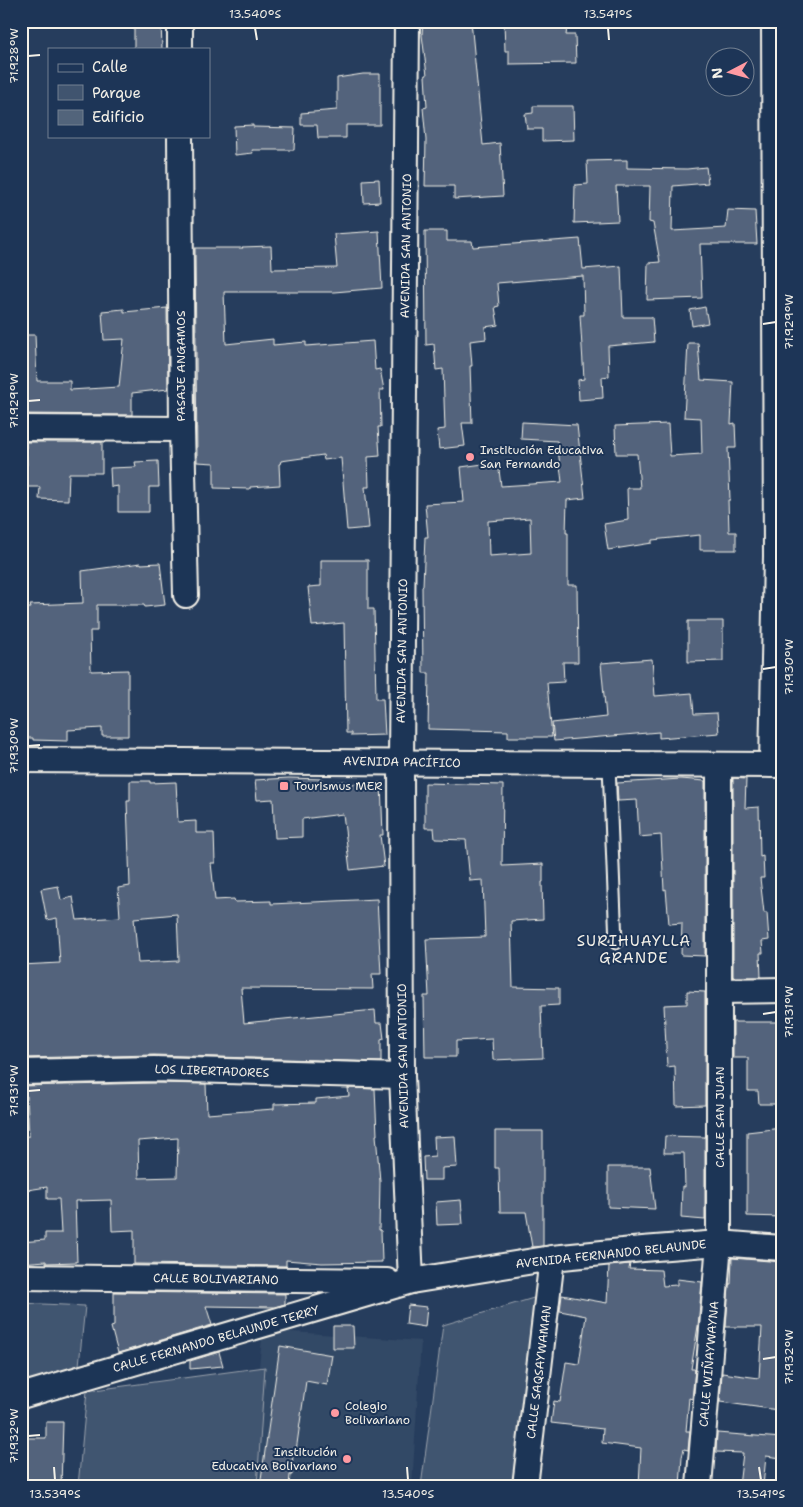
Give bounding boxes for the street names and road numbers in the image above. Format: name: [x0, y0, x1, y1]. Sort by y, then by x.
street label: AVENIDA SAN ANTONIO: [397, 173, 415, 319]
street label: PASAJE ANGAMOS: [173, 310, 189, 422]
street label: AVENIDA SAN ANTONIO: [393, 578, 411, 724]
street label: AVENIDA PACÍFICO: [343, 753, 461, 771]
street label: AVENIDA SAN ANTONIO: [394, 983, 412, 1129]
street label: LOS LIBERTADORES: [154, 1061, 270, 1081]
street label: CALLE SAN JUAN: [712, 1066, 728, 1168]
street label: AVENIDA FERNANDO BELAUNDE: [515, 1236, 707, 1272]
street label: CALLE BOLIVARIANO: [153, 1270, 279, 1288]
street label: CALLE WIÑAYWAYNA: [696, 1300, 723, 1428]
street label: CALLE FERNANDO BELAUNDE TERRY: [111, 1302, 322, 1376]
street label: CALLE SAQSAYWAMAN: [523, 1304, 555, 1440]

